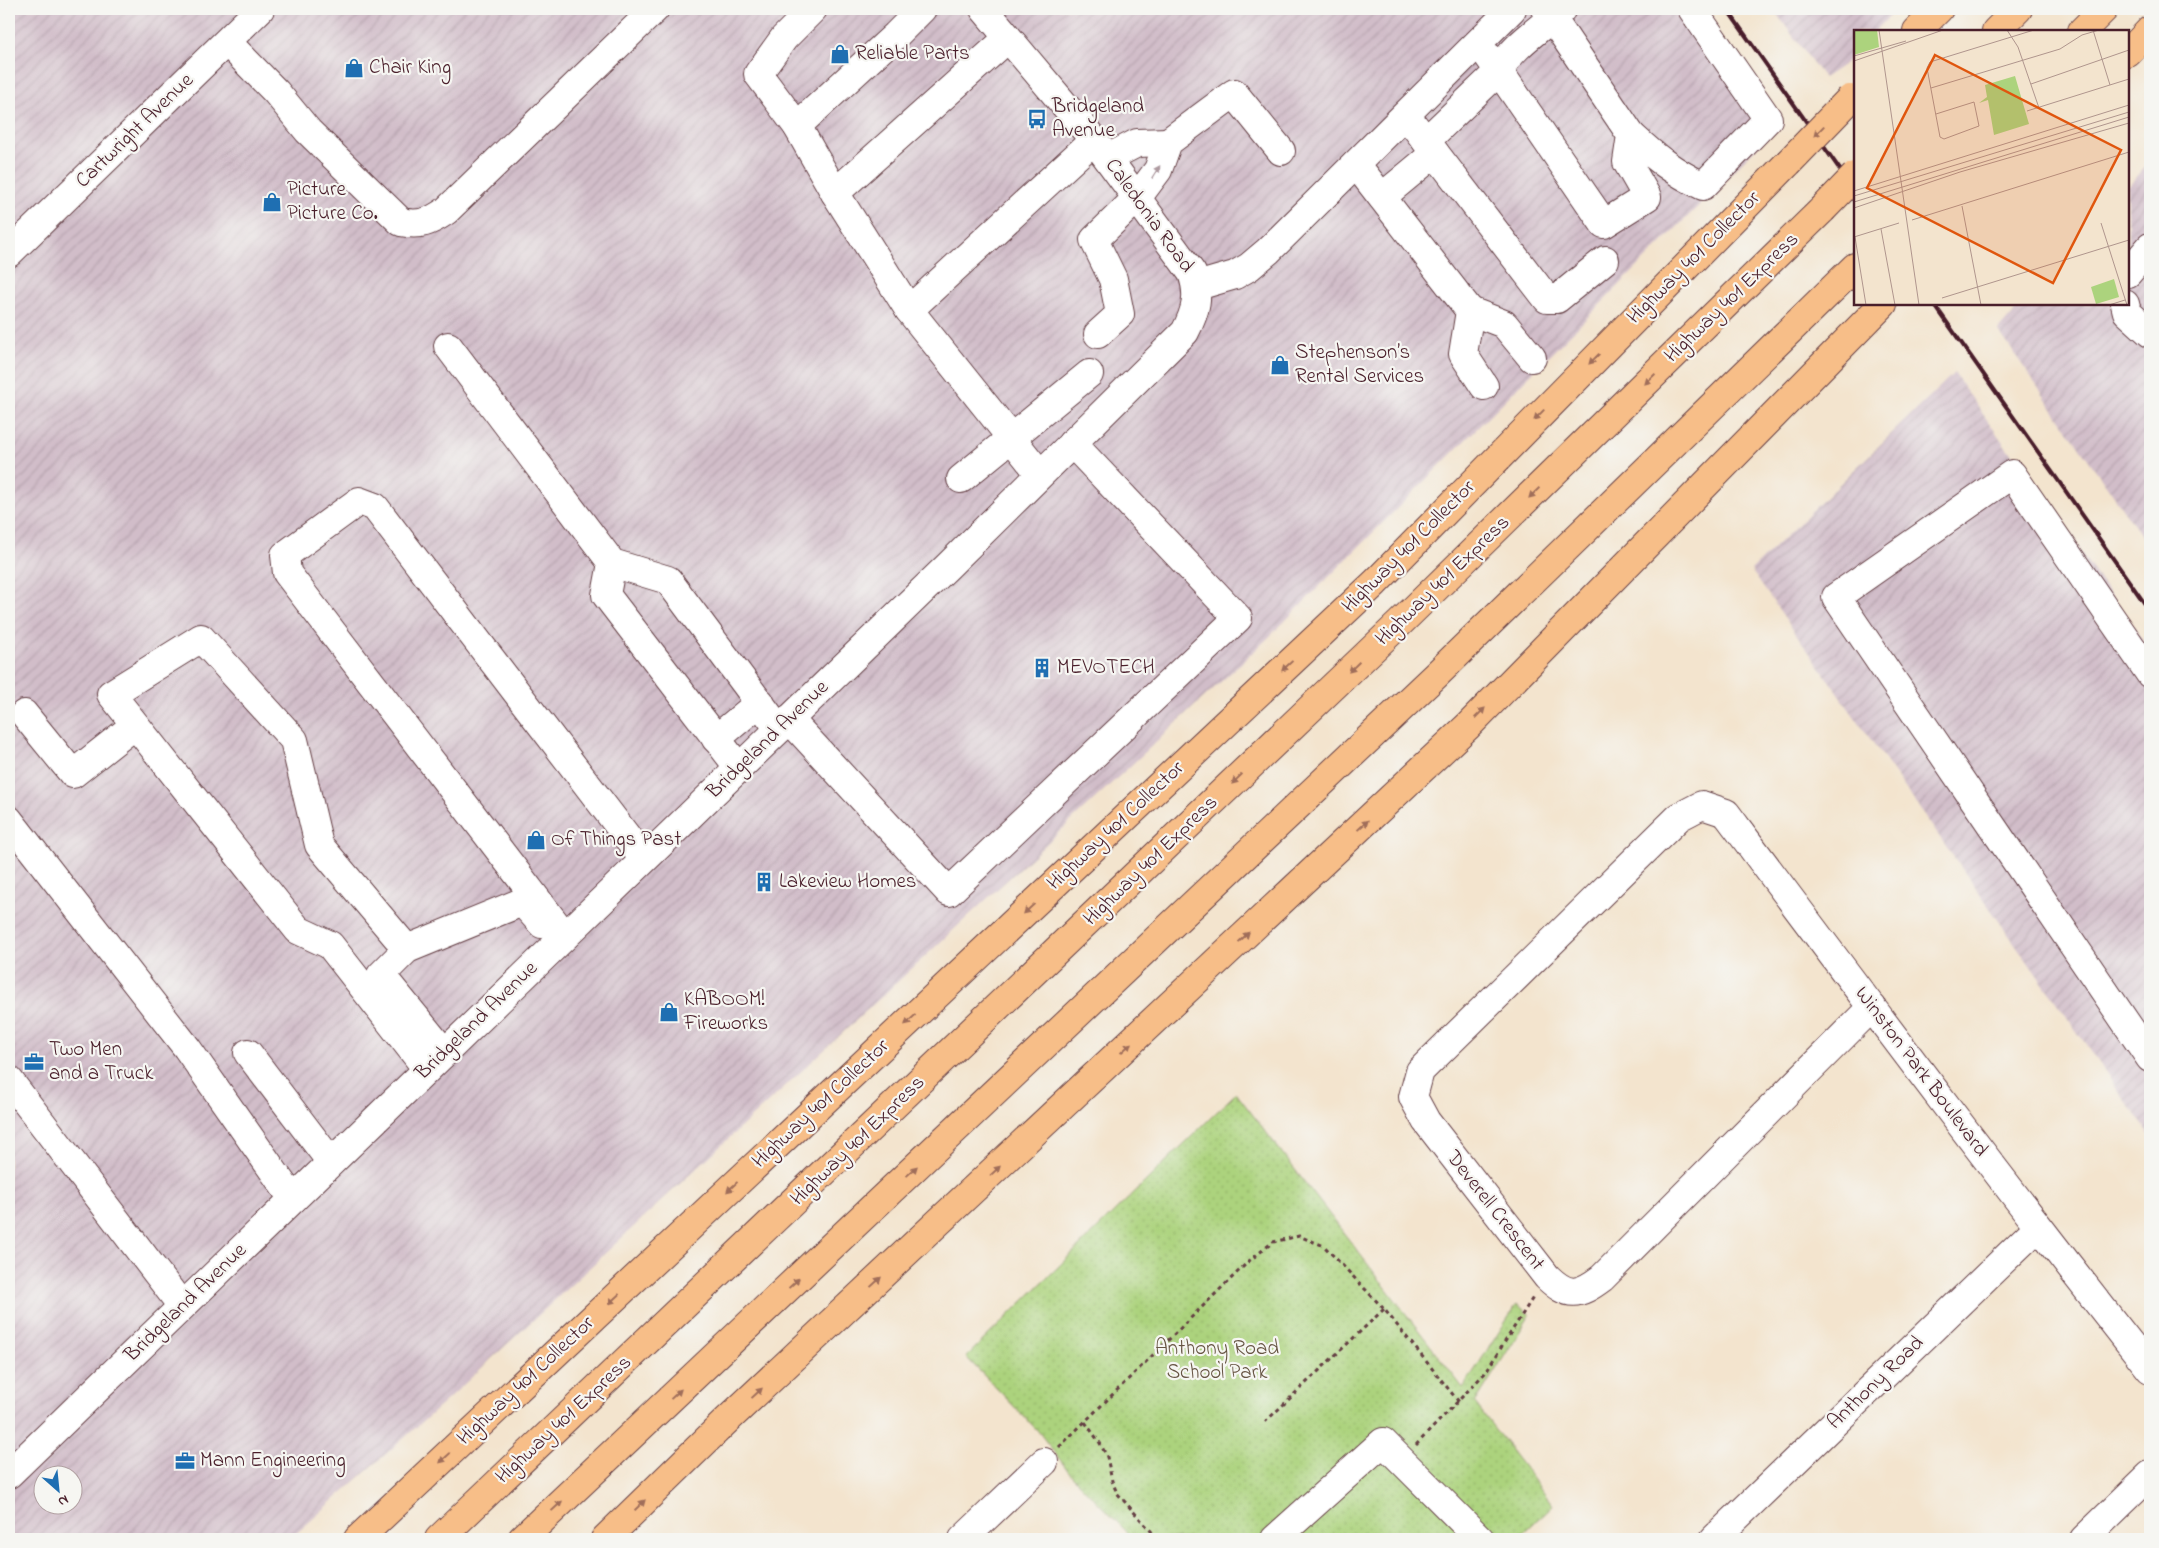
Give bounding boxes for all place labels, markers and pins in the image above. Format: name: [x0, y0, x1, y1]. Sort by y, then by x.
place label: Reliable Parts: [855, 39, 970, 69]
shop icon: Reliable Parts: [829, 43, 851, 65]
place label: Chair King: [369, 53, 451, 85]
shop icon: Chair King: [343, 57, 365, 79]
place label: Bridgeland Avenue: [1051, 92, 1144, 146]
bus stop icon: Bridgeland Avenue: [1026, 108, 1048, 130]
place label: Picture Picture Co.: [287, 175, 378, 229]
shop icon: Picture Picture Co.: [261, 191, 283, 213]
place label: Stephenson’s Rental Services: [1295, 338, 1424, 392]
shop icon: Stephenson’s Rental Services: [1269, 354, 1291, 376]
place label: MEVOTECH: [1057, 653, 1155, 683]
building icon: MEVOTECH: [1031, 657, 1053, 679]
place label: Of Things Past: [551, 825, 681, 857]
shop icon: Of Things Past: [525, 829, 547, 851]
place label: Lakeview Homes: [779, 867, 917, 897]
building icon: Lakeview Homes: [753, 871, 775, 893]
place label: KABOOM! Fireworks: [683, 985, 768, 1039]
shop icon: KABOOM! Fireworks: [658, 1001, 680, 1023]
place label: Two Men and a Truck: [49, 1035, 154, 1089]
office icon: Two Men and a Truck: [23, 1051, 45, 1073]
place label: Mann Engineering: [200, 1446, 346, 1478]
office icon: Mann Engineering: [174, 1450, 196, 1472]

